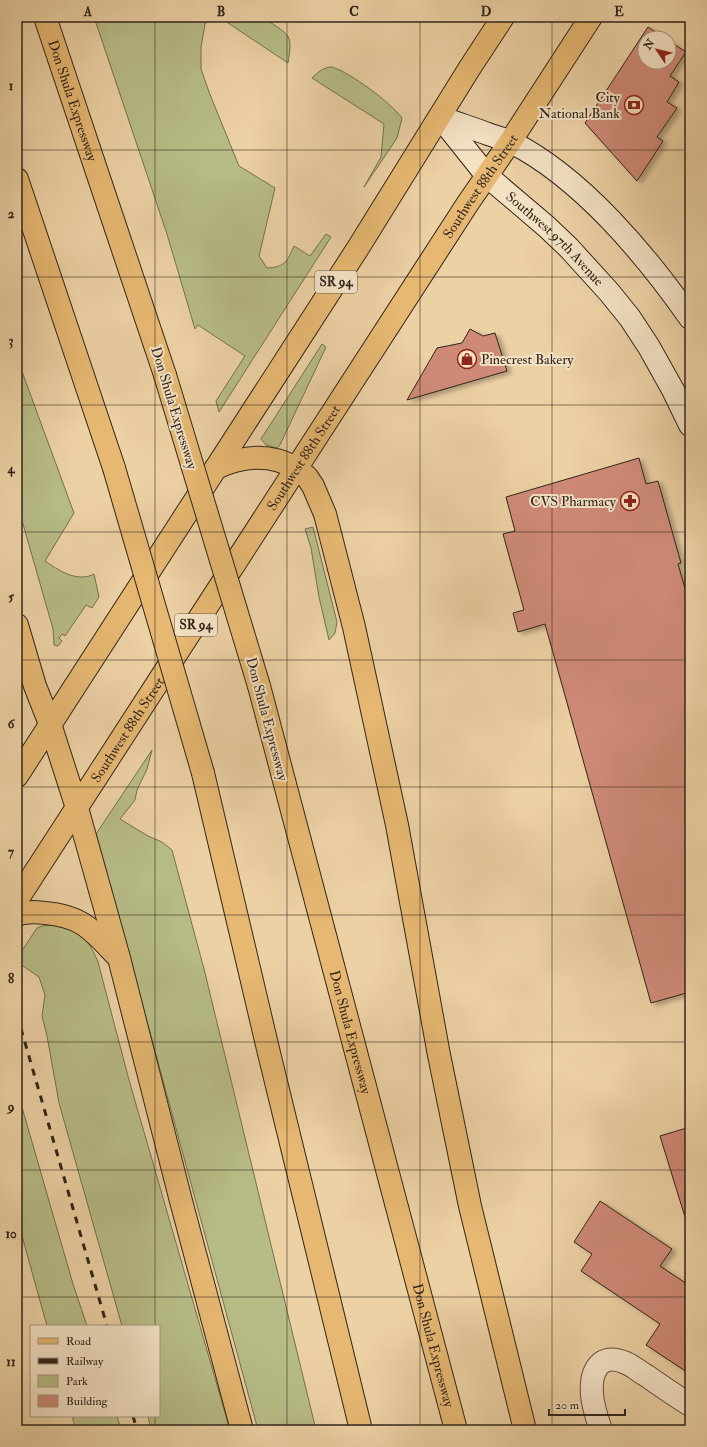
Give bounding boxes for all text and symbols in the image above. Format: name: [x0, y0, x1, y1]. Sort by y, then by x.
text: A: [83, 4, 93, 20]
text: B: [217, 4, 225, 20]
text: C: [349, 4, 359, 20]
text: D: [481, 4, 492, 20]
text: E: [614, 4, 624, 20]
north arrow: [637, 30, 677, 70]
text: N: [640, 36, 658, 53]
street label: Don Shula Expressway: [45, 37, 102, 165]
text: 1: [9, 78, 14, 94]
place label: City National Bank: [539, 89, 621, 122]
bank icon: City National Bank: [623, 94, 645, 116]
street label: Southwest 88th Street: [439, 130, 522, 241]
street label: Southwest 97th Avenue: [503, 188, 608, 289]
text: 2: [8, 206, 15, 222]
road number: SR 94: [315, 271, 357, 293]
text: 3: [9, 333, 14, 349]
street label: Don Shula Expressway: [146, 345, 201, 472]
shop icon: Pinecrest Bakery: [456, 348, 478, 370]
place label: Pinecrest Bakery: [481, 351, 574, 369]
street label: Southwest 88th Street: [263, 401, 344, 513]
text: 4: [6, 461, 15, 477]
pharmacy icon: CVS Pharmacy: [619, 490, 641, 512]
place label: CVS Pharmacy: [530, 493, 617, 511]
text: 5: [8, 589, 14, 605]
road number: SR 94: [175, 614, 217, 636]
street label: Don Shula Expressway: [241, 655, 292, 784]
street label: Southwest 88th Street: [87, 673, 168, 785]
text: 6: [8, 716, 16, 732]
text: 7: [8, 844, 15, 860]
street label: Don Shula Expressway: [326, 968, 375, 1097]
text: 8: [8, 971, 14, 987]
text: 9: [6, 1099, 15, 1115]
text: 10: [5, 1226, 17, 1242]
street label: Don Shula Expressway: [409, 1282, 458, 1410]
legend: [30, 1325, 160, 1417]
text: Road: [66, 1334, 91, 1349]
text: 11: [6, 1354, 16, 1370]
text: Railway: [66, 1354, 104, 1369]
text: Park: [66, 1374, 88, 1389]
scale bar: [549, 1391, 625, 1417]
text: Building: [66, 1394, 109, 1409]
text: 20 m: [555, 1398, 580, 1413]

